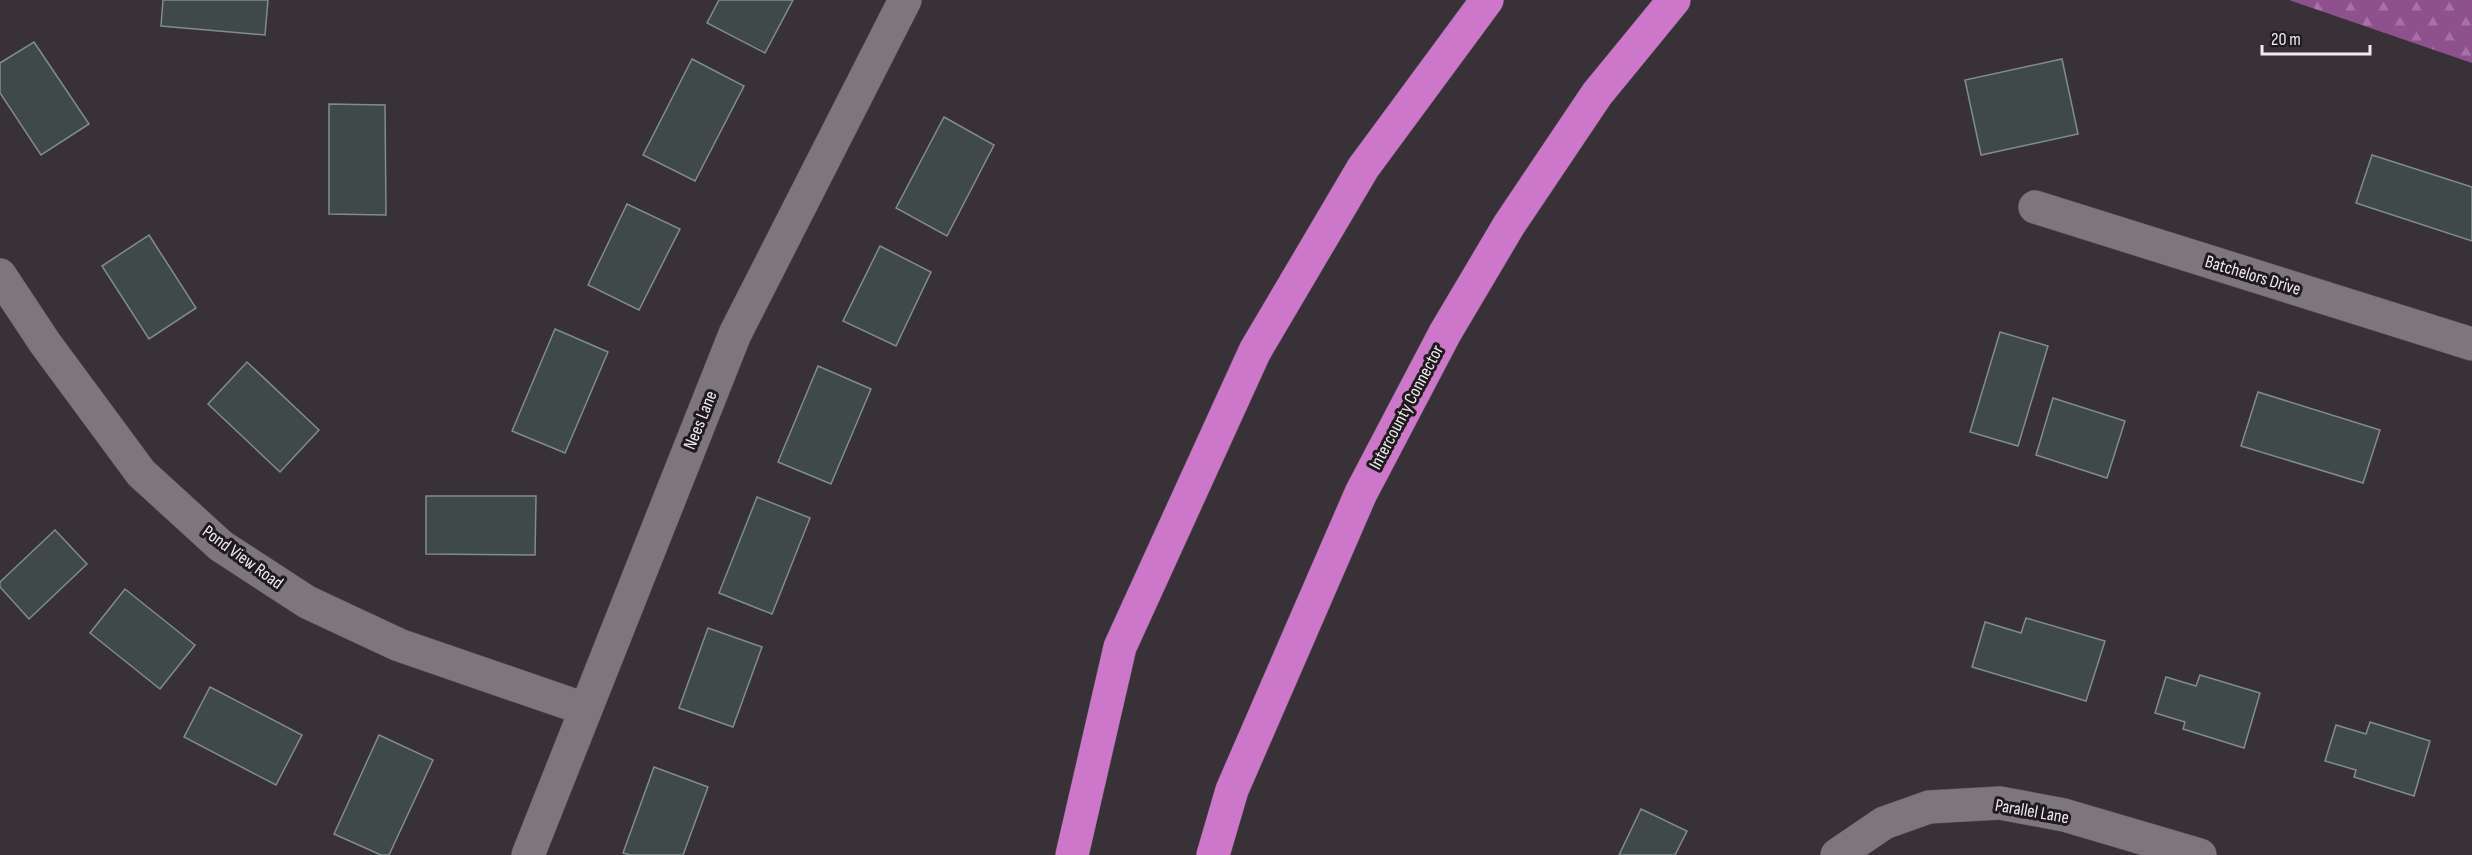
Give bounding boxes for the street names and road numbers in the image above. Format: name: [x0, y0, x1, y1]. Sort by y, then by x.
street label: Batchelors Drive: [2202, 251, 2303, 300]
street label: Intercounty Connector: [1365, 341, 1448, 473]
street label: Nees Lane: [679, 388, 722, 453]
street label: Pond View Road: [198, 521, 287, 594]
street label: Parallel Lane: [1993, 795, 2071, 828]

